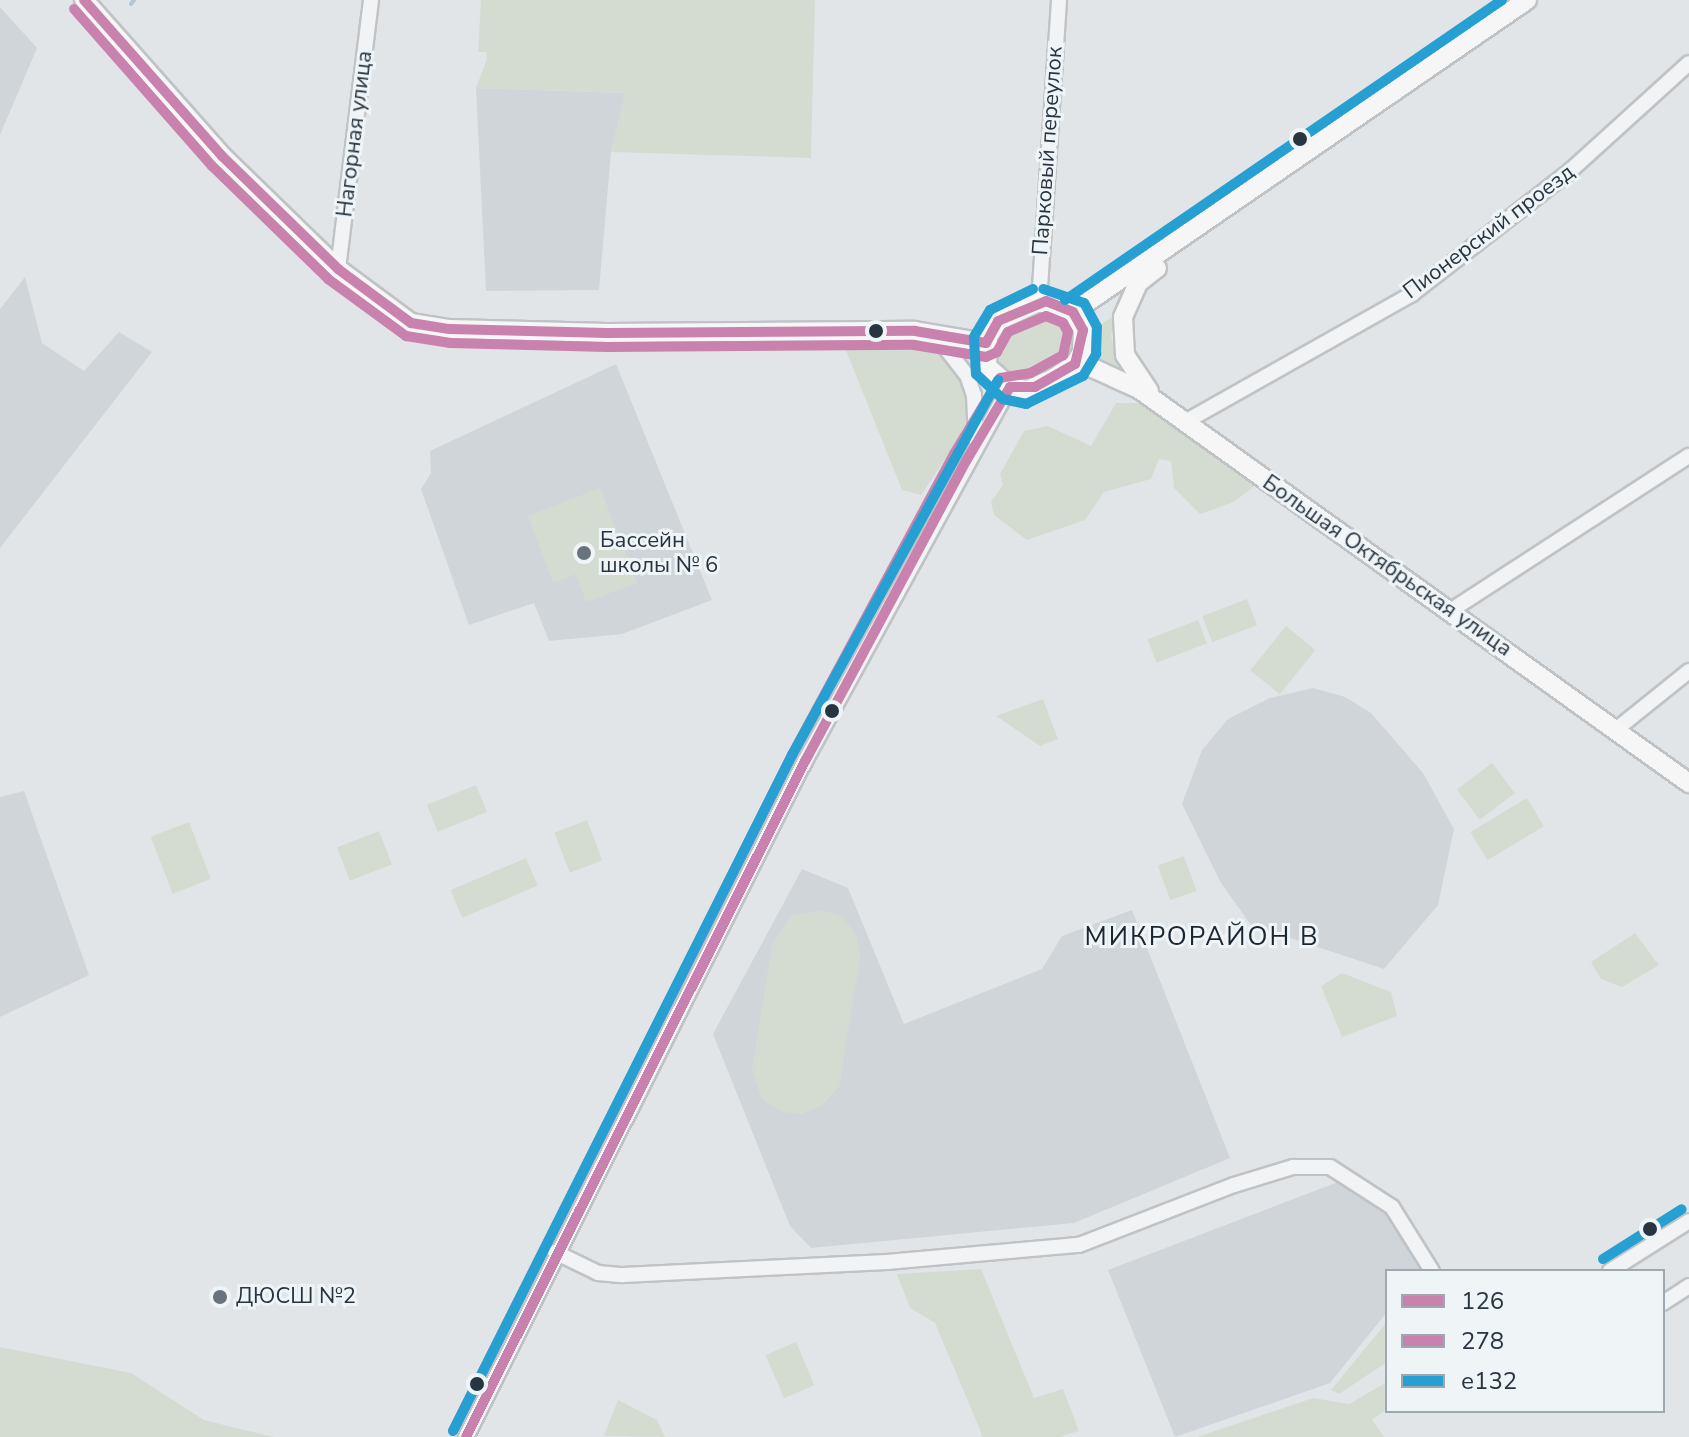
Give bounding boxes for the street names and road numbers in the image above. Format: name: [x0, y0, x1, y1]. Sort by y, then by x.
street label: Парковый переулок: [1028, 46, 1068, 256]
street label: Нагорная улица: [332, 49, 378, 219]
street label: Пионерский проезд: [1398, 159, 1580, 305]
street label: Большая Октябрьская улица: [1257, 470, 1517, 662]

